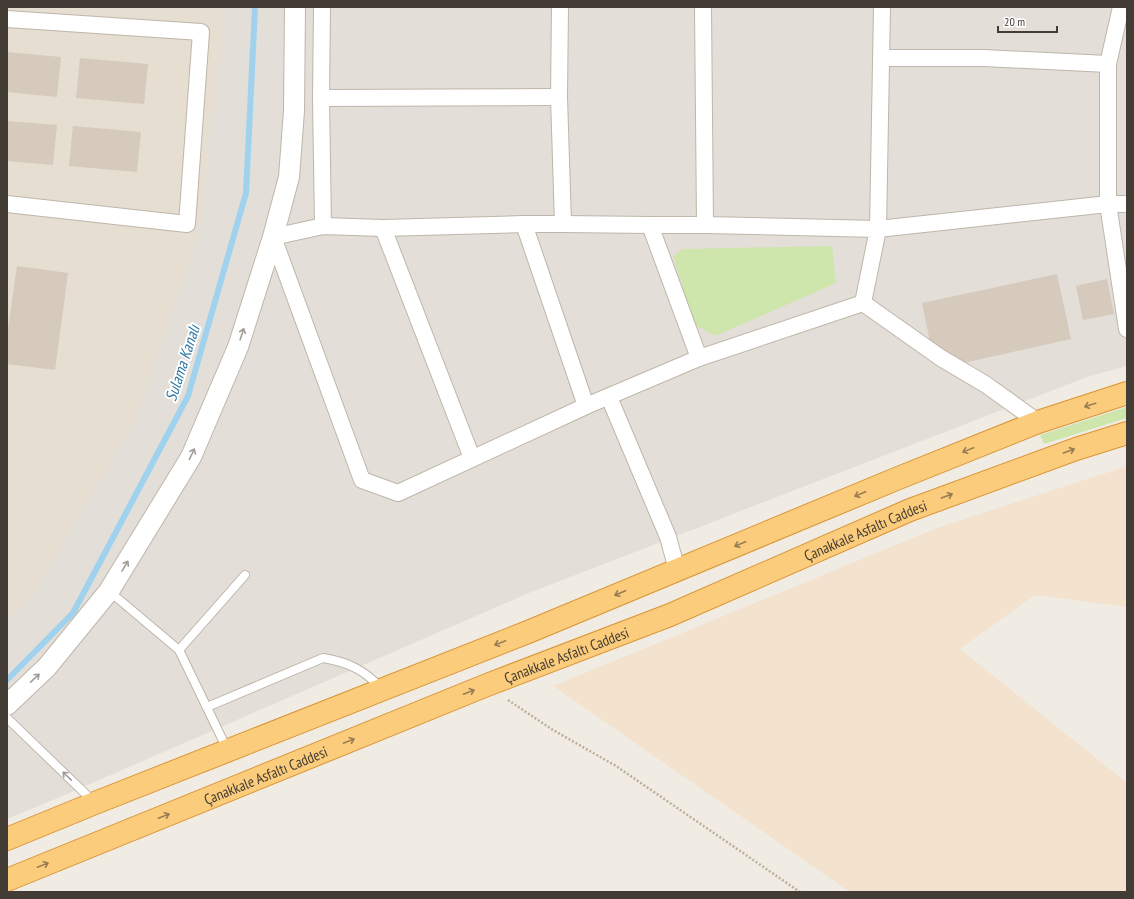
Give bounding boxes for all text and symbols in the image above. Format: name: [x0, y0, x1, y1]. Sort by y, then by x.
scale bar: [998, 8, 1057, 34]
text: 20 m: [1004, 14, 1025, 29]
water label: Sulama Kanalı: [160, 321, 204, 404]
one-way arrow: [239, 328, 246, 341]
one-way arrow: [1084, 402, 1097, 409]
one-way arrow: [962, 447, 974, 454]
one-way arrow: [1062, 447, 1074, 455]
one-way arrow: [189, 448, 196, 460]
one-way arrow: [855, 490, 867, 498]
one-way arrow: [940, 492, 952, 500]
street label: Çanakkale Asfaltı Caddesi: [801, 495, 929, 565]
one-way arrow: [734, 540, 746, 548]
one-way arrow: [121, 561, 129, 572]
one-way arrow: [614, 590, 626, 598]
street label: Çanakkale Asfaltı Caddesi: [501, 622, 631, 687]
one-way arrow: [494, 639, 506, 647]
one-way arrow: [30, 673, 40, 683]
one-way arrow: [463, 688, 475, 696]
one-way arrow: [342, 737, 354, 744]
street label: Çanakkale Asfaltı Caddesi: [201, 741, 330, 809]
one-way arrow: [62, 771, 72, 781]
one-way arrow: [157, 812, 169, 819]
one-way arrow: [37, 861, 49, 868]

